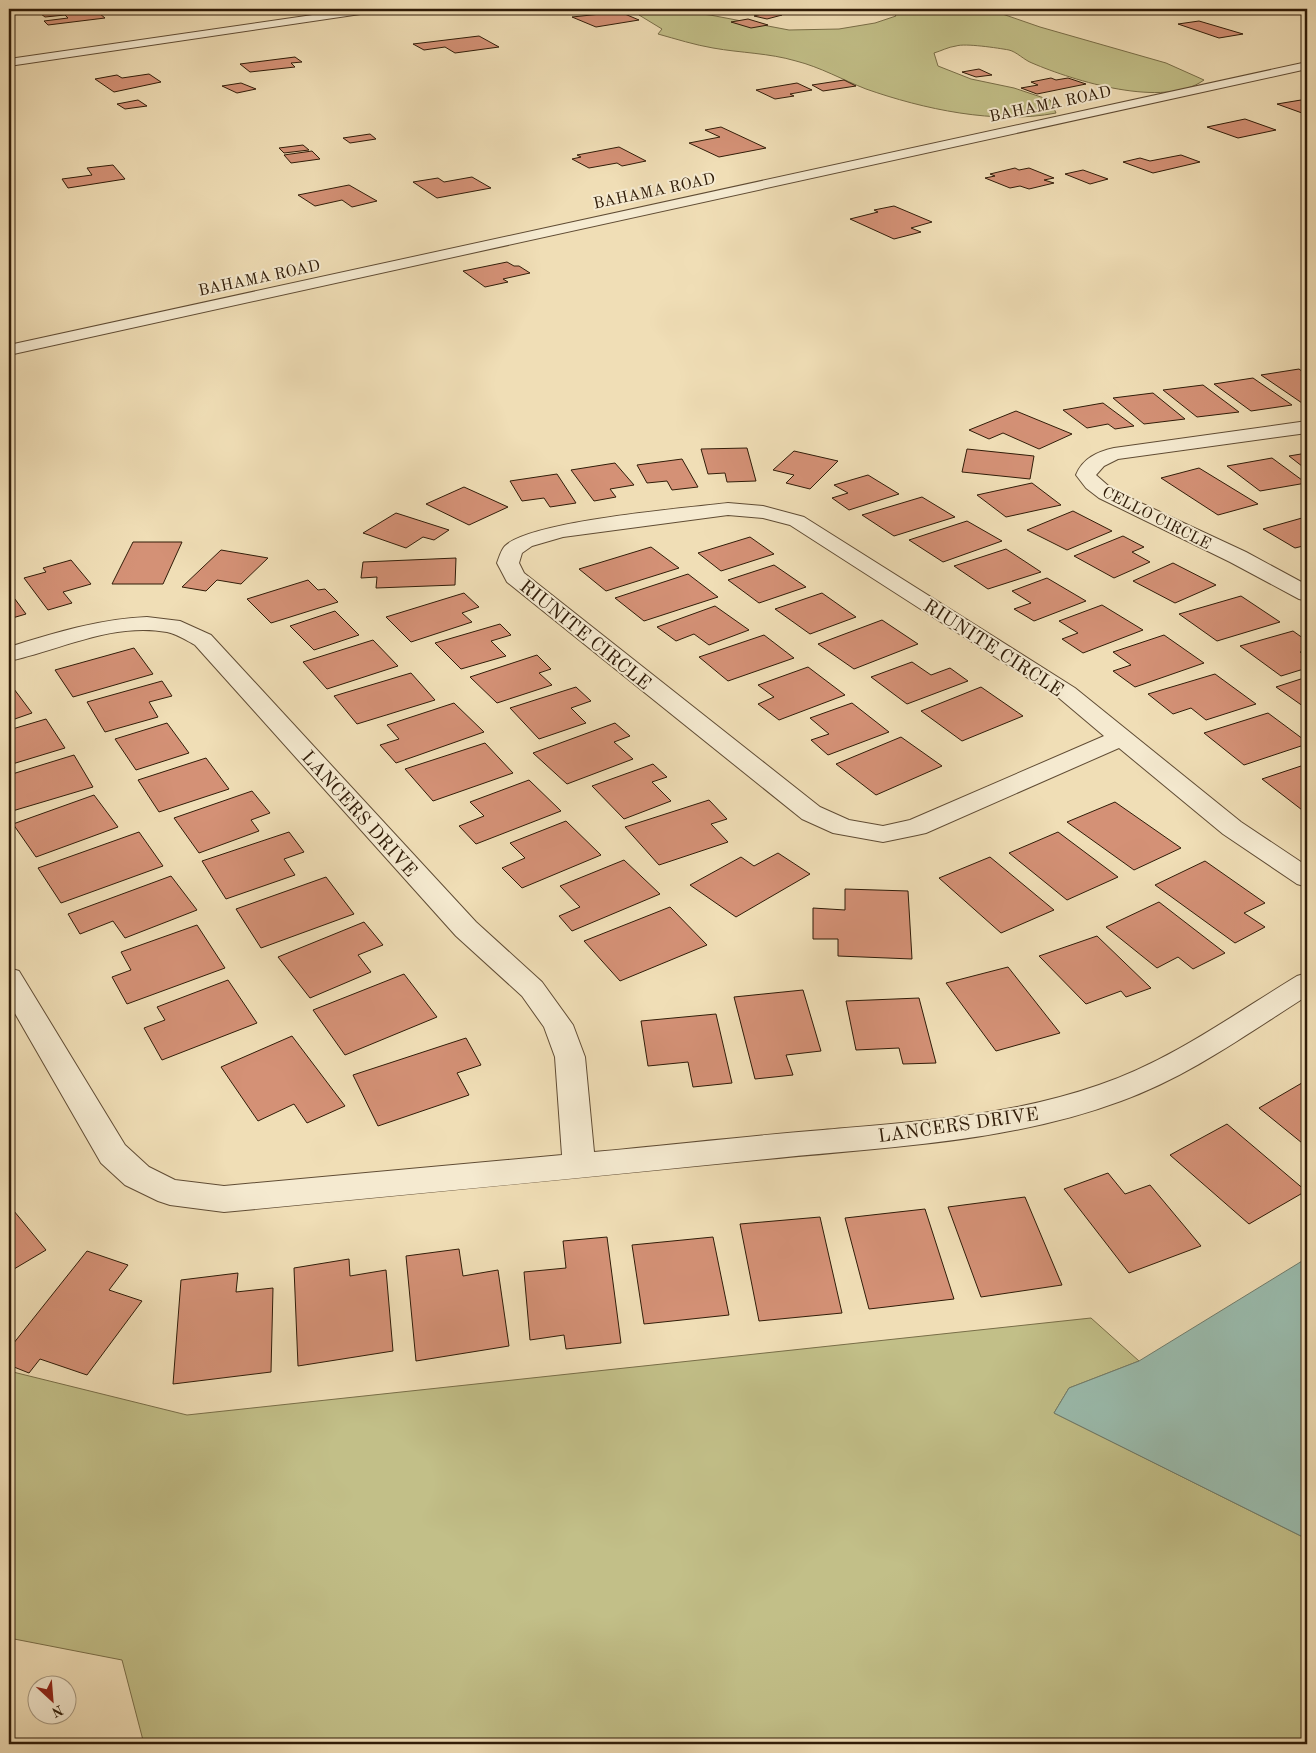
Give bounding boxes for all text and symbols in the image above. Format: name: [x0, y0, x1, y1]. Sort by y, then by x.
street label: BAHAMA ROAD: [988, 84, 1113, 126]
street label: BAHAMA ROAD: [592, 171, 717, 213]
street label: BAHAMA ROAD: [197, 258, 322, 300]
street label: CELLO CIRCLE: [1099, 484, 1213, 553]
street label: RIUNITE CIRCLE: [515, 577, 654, 694]
street label: RIUNITE CIRCLE: [919, 597, 1066, 701]
street label: LANCERS DRIVE: [297, 748, 419, 881]
street label: LANCERS DRIVE: [877, 1106, 1040, 1147]
north arrow: [28, 1676, 78, 1726]
text: N: [49, 1702, 65, 1720]

